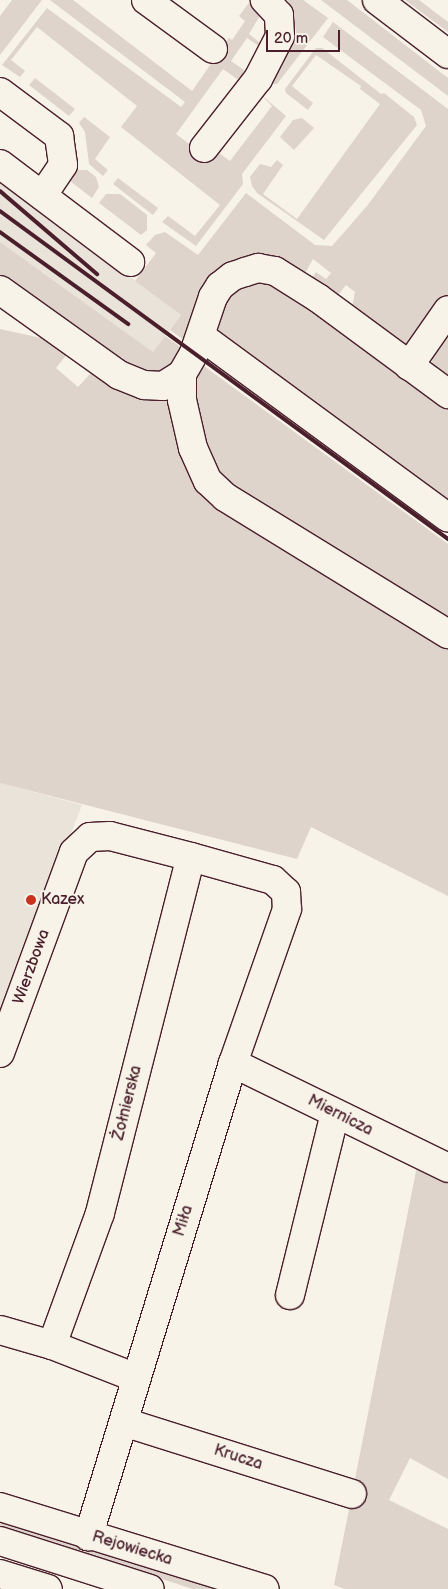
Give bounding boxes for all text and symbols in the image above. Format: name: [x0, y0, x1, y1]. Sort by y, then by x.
scale bar: [268, 20, 342, 52]
text: 20 m: [274, 29, 308, 48]
place label: Kazex: [41, 890, 84, 910]
marker: Kazex: [25, 894, 37, 906]
street label: Wierzbowa: [10, 927, 54, 1007]
street label: Żołnierska: [109, 1064, 147, 1142]
street label: Miernicza: [304, 1091, 376, 1141]
street label: Miła: [170, 1203, 198, 1239]
street label: Krucza: [211, 1441, 265, 1475]
street label: Rejowiecka: [90, 1528, 174, 1570]

